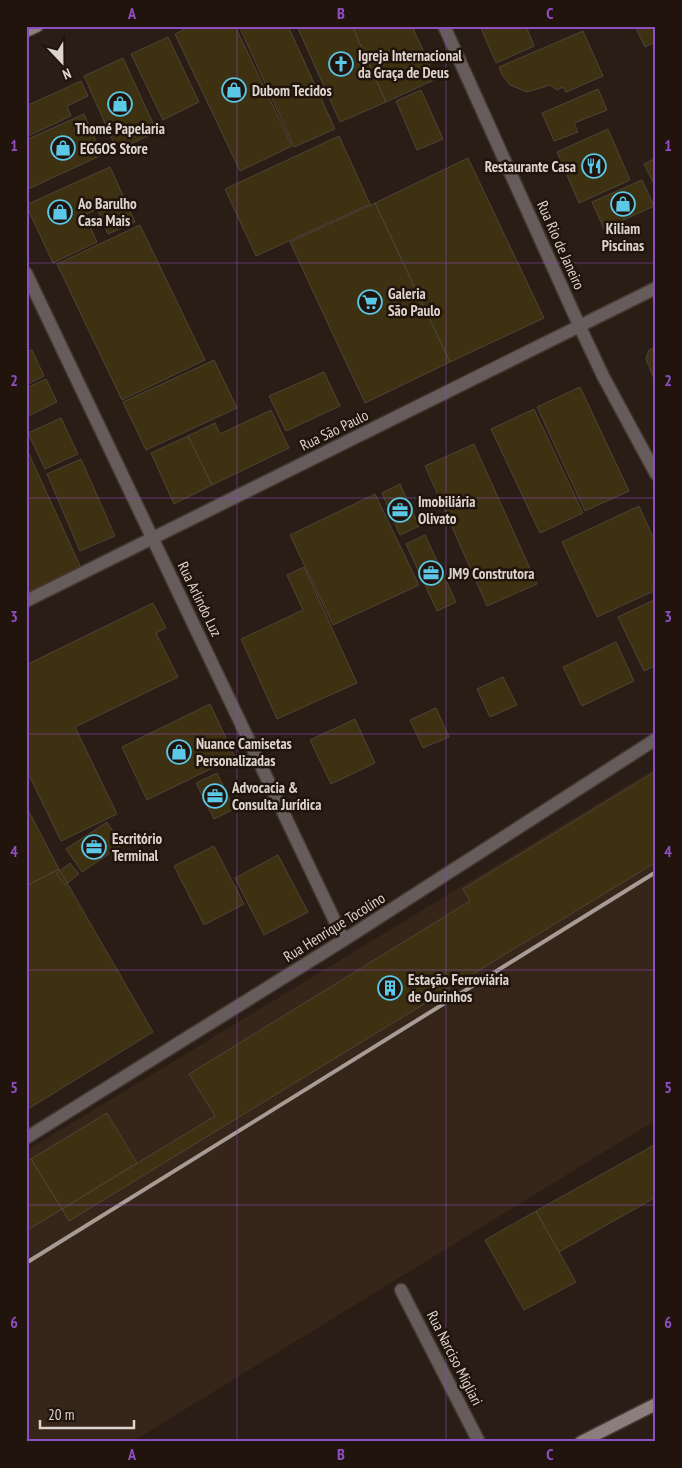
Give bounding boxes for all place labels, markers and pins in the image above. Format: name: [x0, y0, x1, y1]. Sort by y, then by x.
place label: Igreja Internacional da Graça de Deus: [358, 46, 462, 82]
church icon: Igreja Internacional da Graça de Deus: [328, 51, 354, 77]
shop icon: Dubom Tecidos: [221, 77, 247, 103]
place label: Dubom Tecidos: [252, 81, 332, 100]
shop icon: Thomé Papelaria: [107, 91, 133, 117]
place label: Thomé Papelaria: [75, 119, 165, 138]
shop icon: EGGOS Store: [50, 135, 76, 161]
place label: EGGOS Store: [80, 139, 148, 158]
restaurant icon: Restaurante Casa: [581, 153, 607, 179]
place label: Restaurante Casa: [485, 157, 576, 176]
shop icon: Kiliam Piscinas: [610, 191, 636, 217]
place label: Ao Barulho Casa Mais: [77, 194, 137, 230]
shop icon: Ao Barulho Casa Mais: [47, 199, 73, 225]
place label: Kiliam Piscinas: [602, 219, 644, 255]
place label: Galeria São Paulo: [388, 284, 441, 320]
supermarket icon: Galeria São Paulo: [357, 289, 383, 315]
place label: Imobiliária Olivato: [418, 492, 475, 528]
office icon: Imobiliária Olivato: [387, 497, 413, 523]
office icon: JM9 Construtora: [418, 560, 444, 586]
place label: JM9 Construtora: [447, 564, 535, 583]
place label: Nuance Camisetas Personalizadas: [196, 734, 292, 770]
shop icon: Nuance Camisetas Personalizadas: [166, 739, 192, 765]
place label: Advocacia & Consulta Jurídica: [231, 778, 321, 814]
office icon: Advocacia & Consulta Jurídica: [202, 783, 228, 809]
place label: Escritório Terminal: [112, 829, 163, 865]
office icon: Escritório Terminal: [81, 834, 107, 860]
place label: Estação Ferroviária de Ourinhos: [408, 970, 509, 1006]
building icon: Estação Ferroviária de Ourinhos: [377, 975, 403, 1001]

